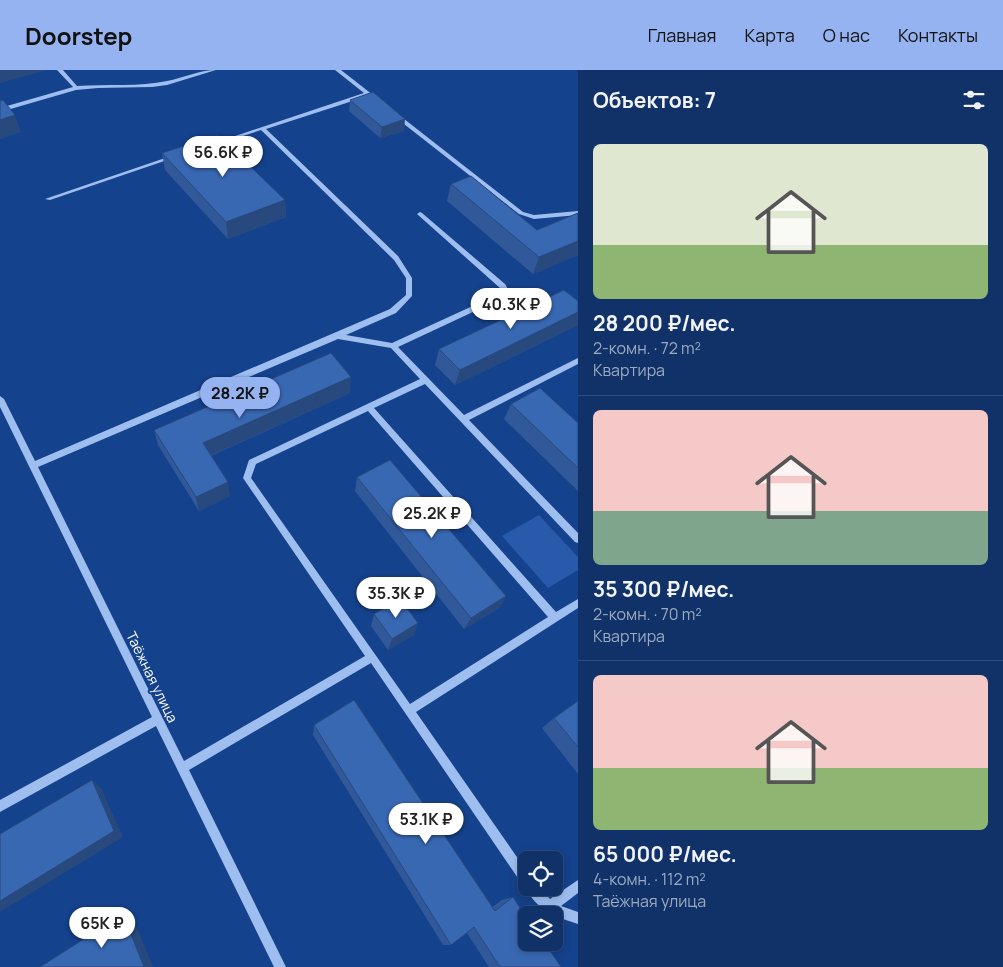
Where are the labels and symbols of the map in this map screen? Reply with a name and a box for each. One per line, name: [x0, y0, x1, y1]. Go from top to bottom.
pin: 56.6K ₽: [177, 136, 269, 178]
pin: 40.3K ₽: [465, 288, 557, 330]
pin: 28.2K ₽: [194, 376, 286, 419]
pin: 25.2K ₽: [386, 496, 478, 539]
pin: 35.3K ₽: [350, 576, 442, 619]
street label: Таёжная улица: [122, 628, 183, 725]
pin: 53.1K ₽: [380, 802, 472, 845]
pin: 65K ₽: [67, 906, 137, 949]

